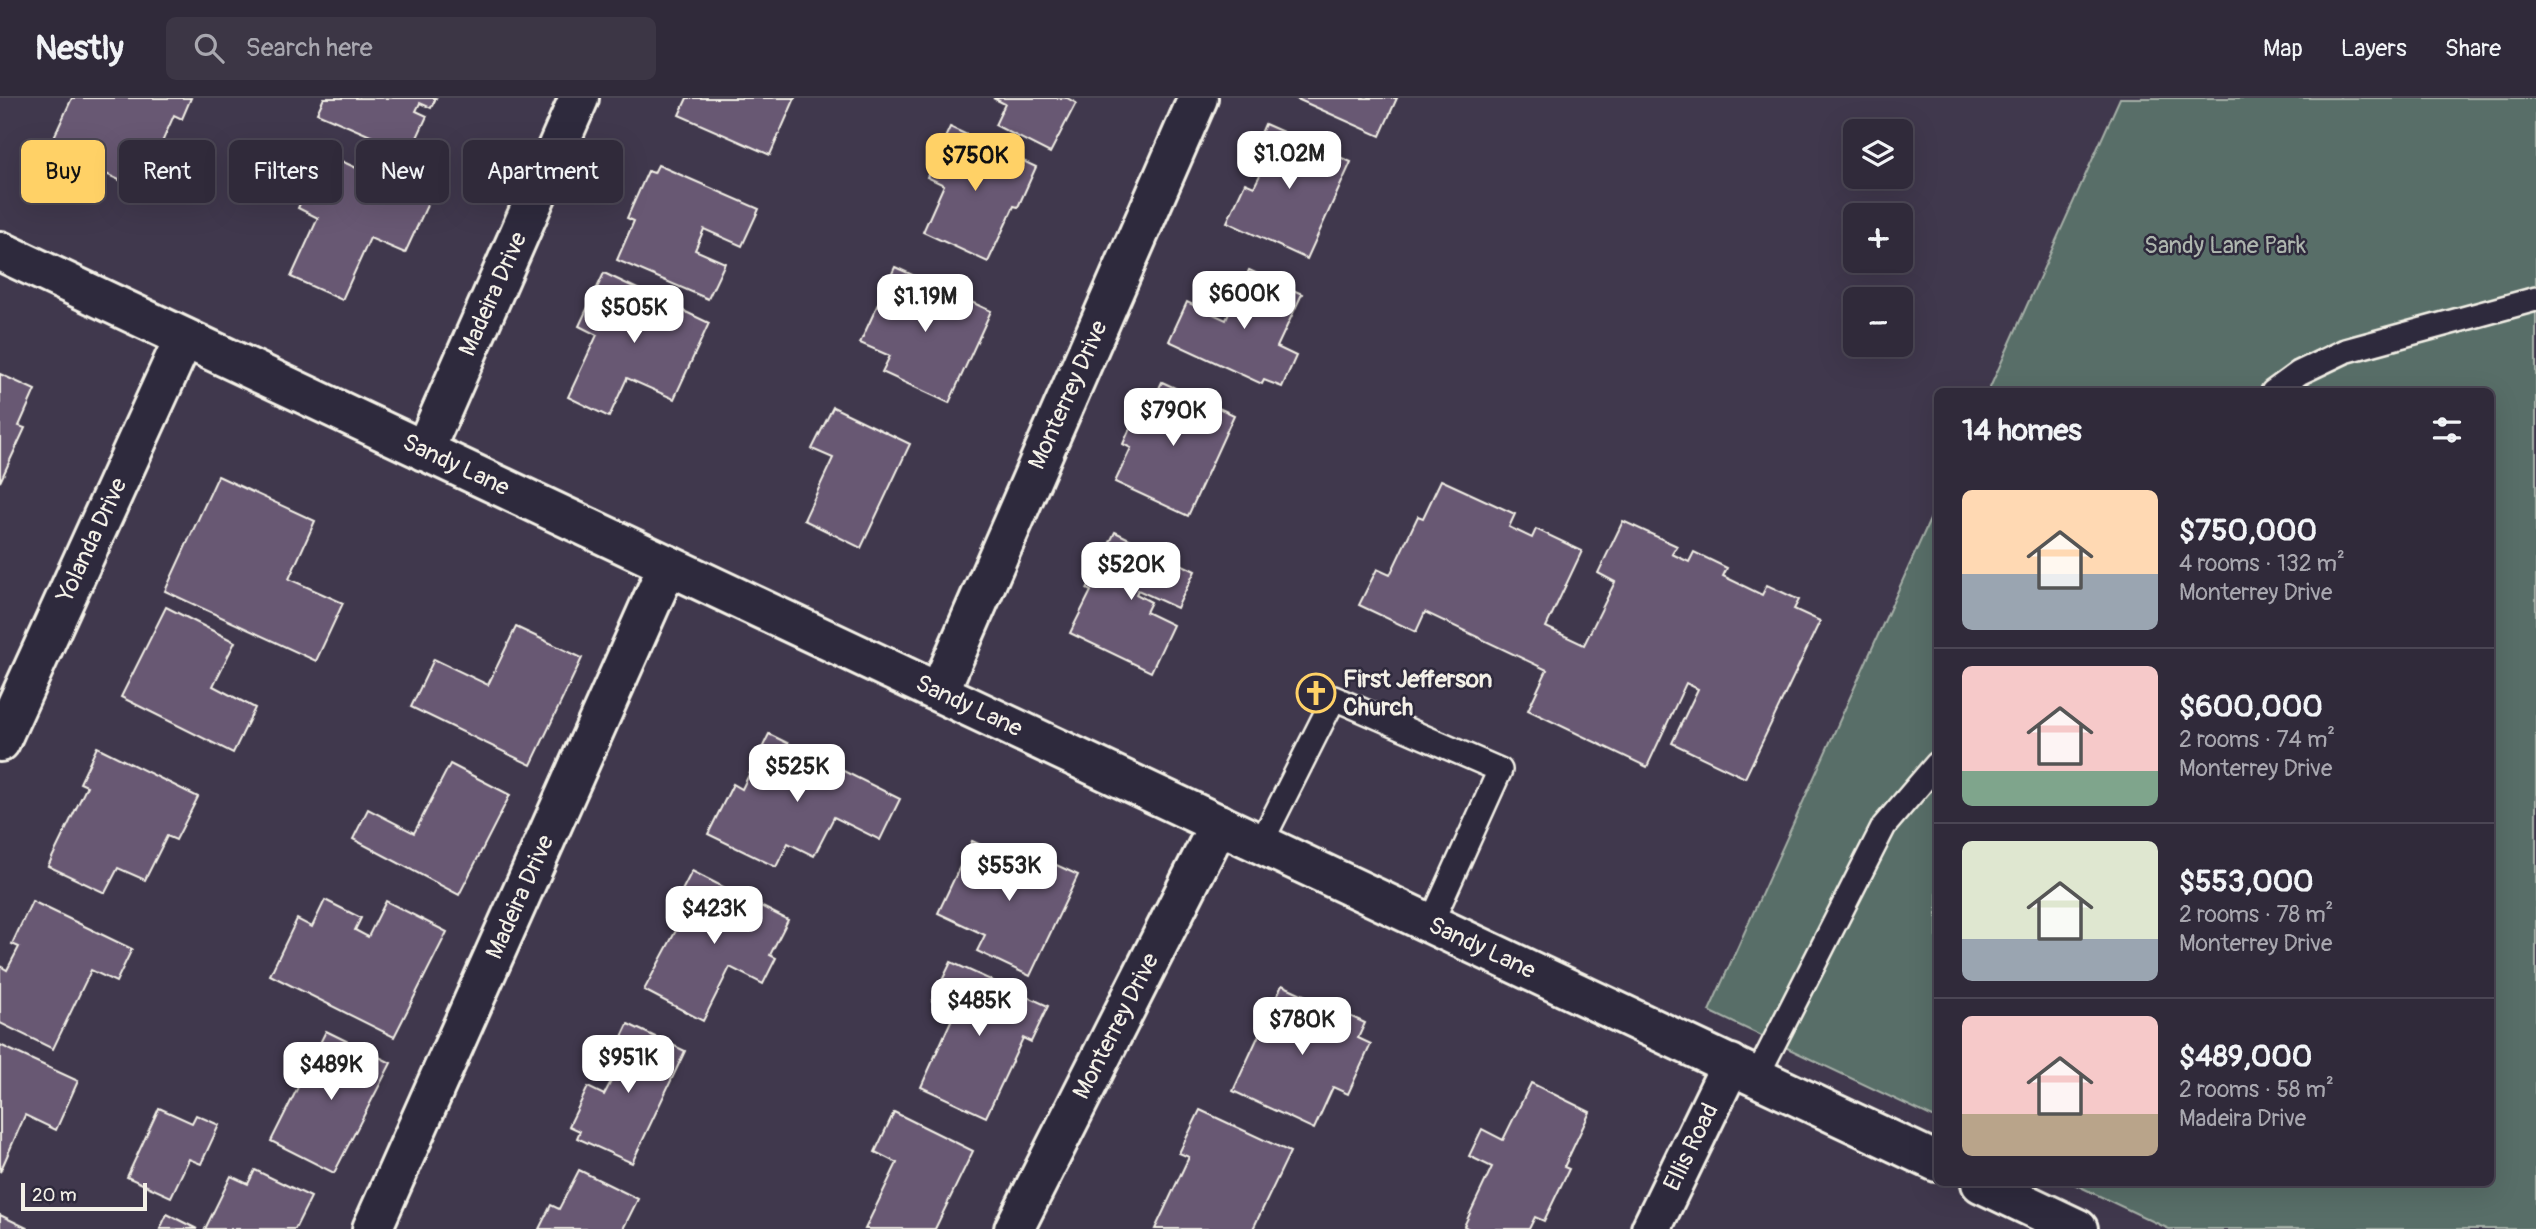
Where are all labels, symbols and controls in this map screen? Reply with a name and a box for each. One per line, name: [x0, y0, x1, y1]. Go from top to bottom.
search box: [166, 17, 656, 80]
text: Nestly: [35, 28, 124, 69]
icon: search: [190, 29, 228, 67]
text: Search here: [246, 32, 373, 64]
text: Map: [2263, 34, 2303, 63]
text: Layers: [2341, 34, 2407, 63]
text: Share: [2445, 34, 2501, 63]
map controls: [1843, 119, 1913, 357]
button: layers: [1843, 119, 1913, 189]
pin: $1.02M: [1232, 132, 1346, 191]
pin: $750K: [926, 134, 1024, 193]
text: $1.02M: [1253, 139, 1325, 168]
chip: Buy: [21, 140, 105, 203]
chip: Rent: [119, 140, 215, 203]
chip: Filters: [229, 140, 342, 203]
chip: New: [356, 140, 449, 203]
chip: Apartment: [463, 140, 623, 203]
text: $750K: [942, 141, 1008, 170]
button: +: [1843, 203, 1913, 273]
street label: Madeira Drive: [453, 227, 533, 361]
park label: Sandy Lane Park: [2144, 231, 2306, 260]
pin: $600K: [1195, 272, 1293, 331]
pin: $1.19M: [868, 274, 982, 334]
text: $600K: [1208, 279, 1280, 308]
text: $1.19M: [893, 282, 957, 311]
pin: $505K: [585, 286, 683, 345]
button: −: [1843, 287, 1913, 357]
text: $505K: [601, 293, 667, 322]
street label: Monterrey Drive: [1022, 316, 1114, 474]
pin: $790K: [1124, 388, 1222, 448]
text: $790K: [1140, 396, 1206, 425]
icon: filters: [2428, 411, 2466, 449]
text: 14 homes: [1962, 412, 2082, 449]
street label: Sandy Lane: [398, 428, 514, 502]
street label: Yolanda Drive: [50, 473, 133, 608]
text: $750,000: [2179, 512, 2317, 549]
icon: home: [2018, 518, 2102, 602]
pin: $520K: [1082, 542, 1180, 602]
text: 4 rooms · 132 m²: [2179, 549, 2345, 578]
text: $520K: [1097, 550, 1165, 579]
text: Monterrey Drive: [2179, 578, 2332, 607]
place label: First Jefferson Church: [1343, 665, 1492, 722]
street label: Sandy Lane: [911, 669, 1027, 743]
church icon: First Jefferson Church: [1295, 672, 1337, 714]
text: $600,000: [2179, 688, 2323, 725]
icon: home: [2018, 694, 2102, 778]
text: 2 rooms · 74 m²: [2179, 725, 2335, 754]
pin: $525K: [748, 744, 846, 804]
text: $525K: [765, 752, 829, 781]
text: Monterrey Drive: [2179, 754, 2332, 783]
street label: Madeira Drive: [480, 830, 560, 964]
pin: $553K: [960, 844, 1058, 903]
text: $553K: [977, 851, 1041, 880]
text: $553,000: [2179, 863, 2314, 900]
icon: home: [2018, 869, 2102, 953]
pin: $423K: [665, 886, 763, 946]
text: $423K: [682, 894, 746, 923]
text: 2 rooms · 78 m²: [2179, 900, 2333, 929]
street label: Sandy Lane: [1424, 911, 1540, 985]
text: Monterrey Drive: [2179, 929, 2332, 958]
street label: Monterrey Drive: [1067, 948, 1165, 1104]
pin: $485K: [930, 978, 1028, 1038]
text: $485K: [947, 986, 1011, 1015]
pin: $780K: [1253, 998, 1351, 1057]
text: $780K: [1269, 1005, 1335, 1034]
pin: $951K: [579, 1035, 677, 1095]
text: $489,000: [2179, 1038, 2312, 1075]
pin: $489K: [282, 1042, 380, 1102]
text: $951K: [598, 1043, 658, 1072]
icon: home: [2018, 1044, 2102, 1128]
text: $489K: [299, 1050, 363, 1079]
text: 2 rooms · 58 m²: [2179, 1075, 2334, 1104]
street label: Ellis Road: [1657, 1098, 1725, 1196]
text: Madeira Drive: [2179, 1104, 2306, 1133]
scale bar: [21, 1180, 147, 1212]
text: 20 m: [32, 1183, 77, 1207]

